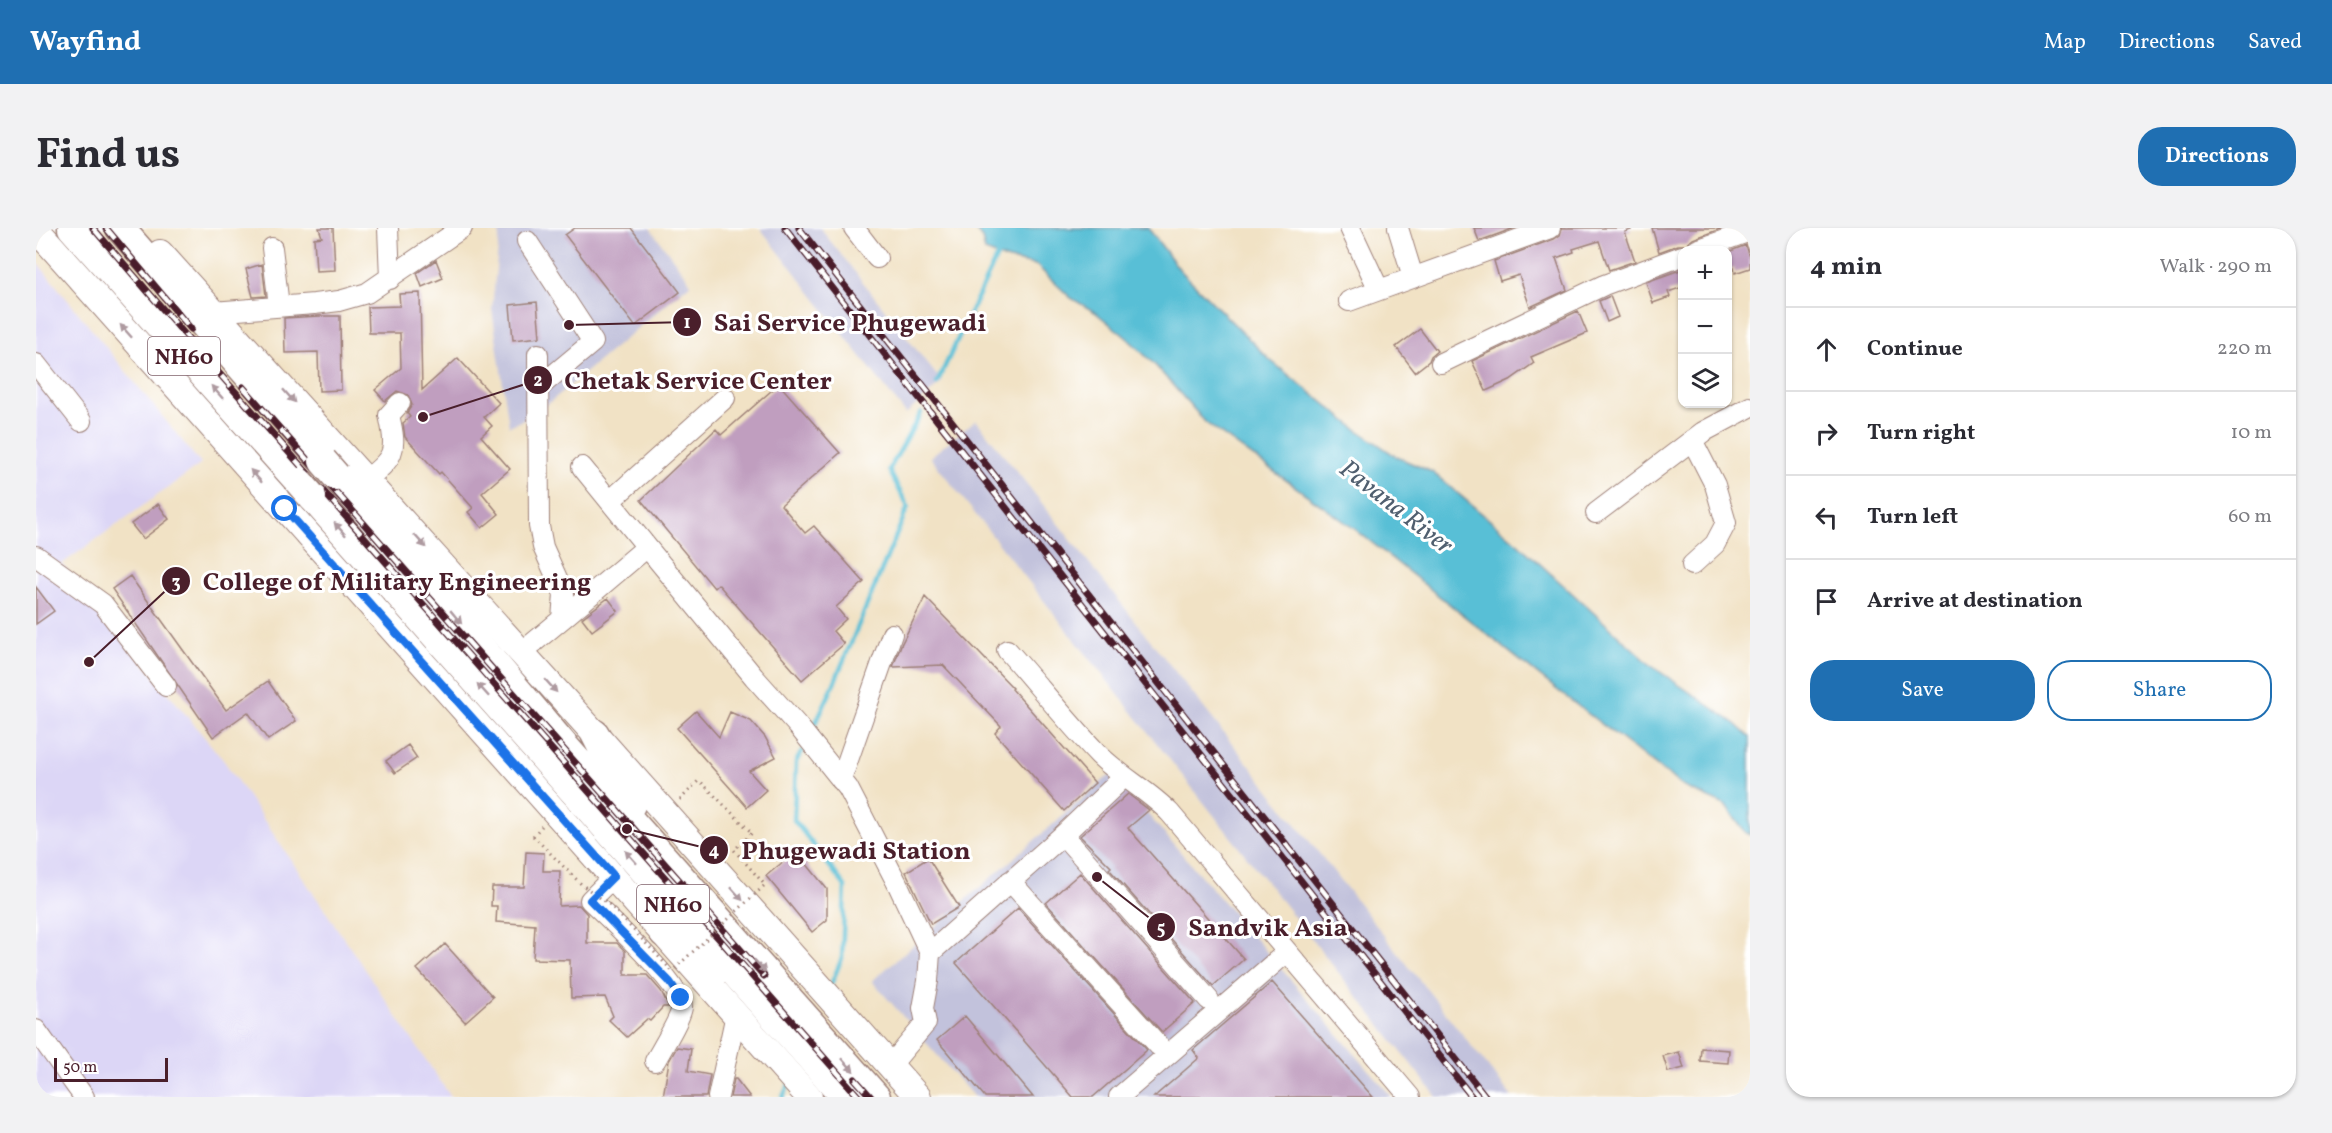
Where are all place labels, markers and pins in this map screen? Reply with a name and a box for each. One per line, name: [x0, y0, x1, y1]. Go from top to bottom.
callout: Sai Service Phugewadi: [672, 300, 999, 344]
callout: Chetak Service Center: [523, 358, 844, 402]
callout: College of Military Engineering: [161, 559, 602, 603]
callout: Phugewadi Station: [699, 828, 982, 872]
callout: Sandvik Asia: [1146, 905, 1359, 949]

